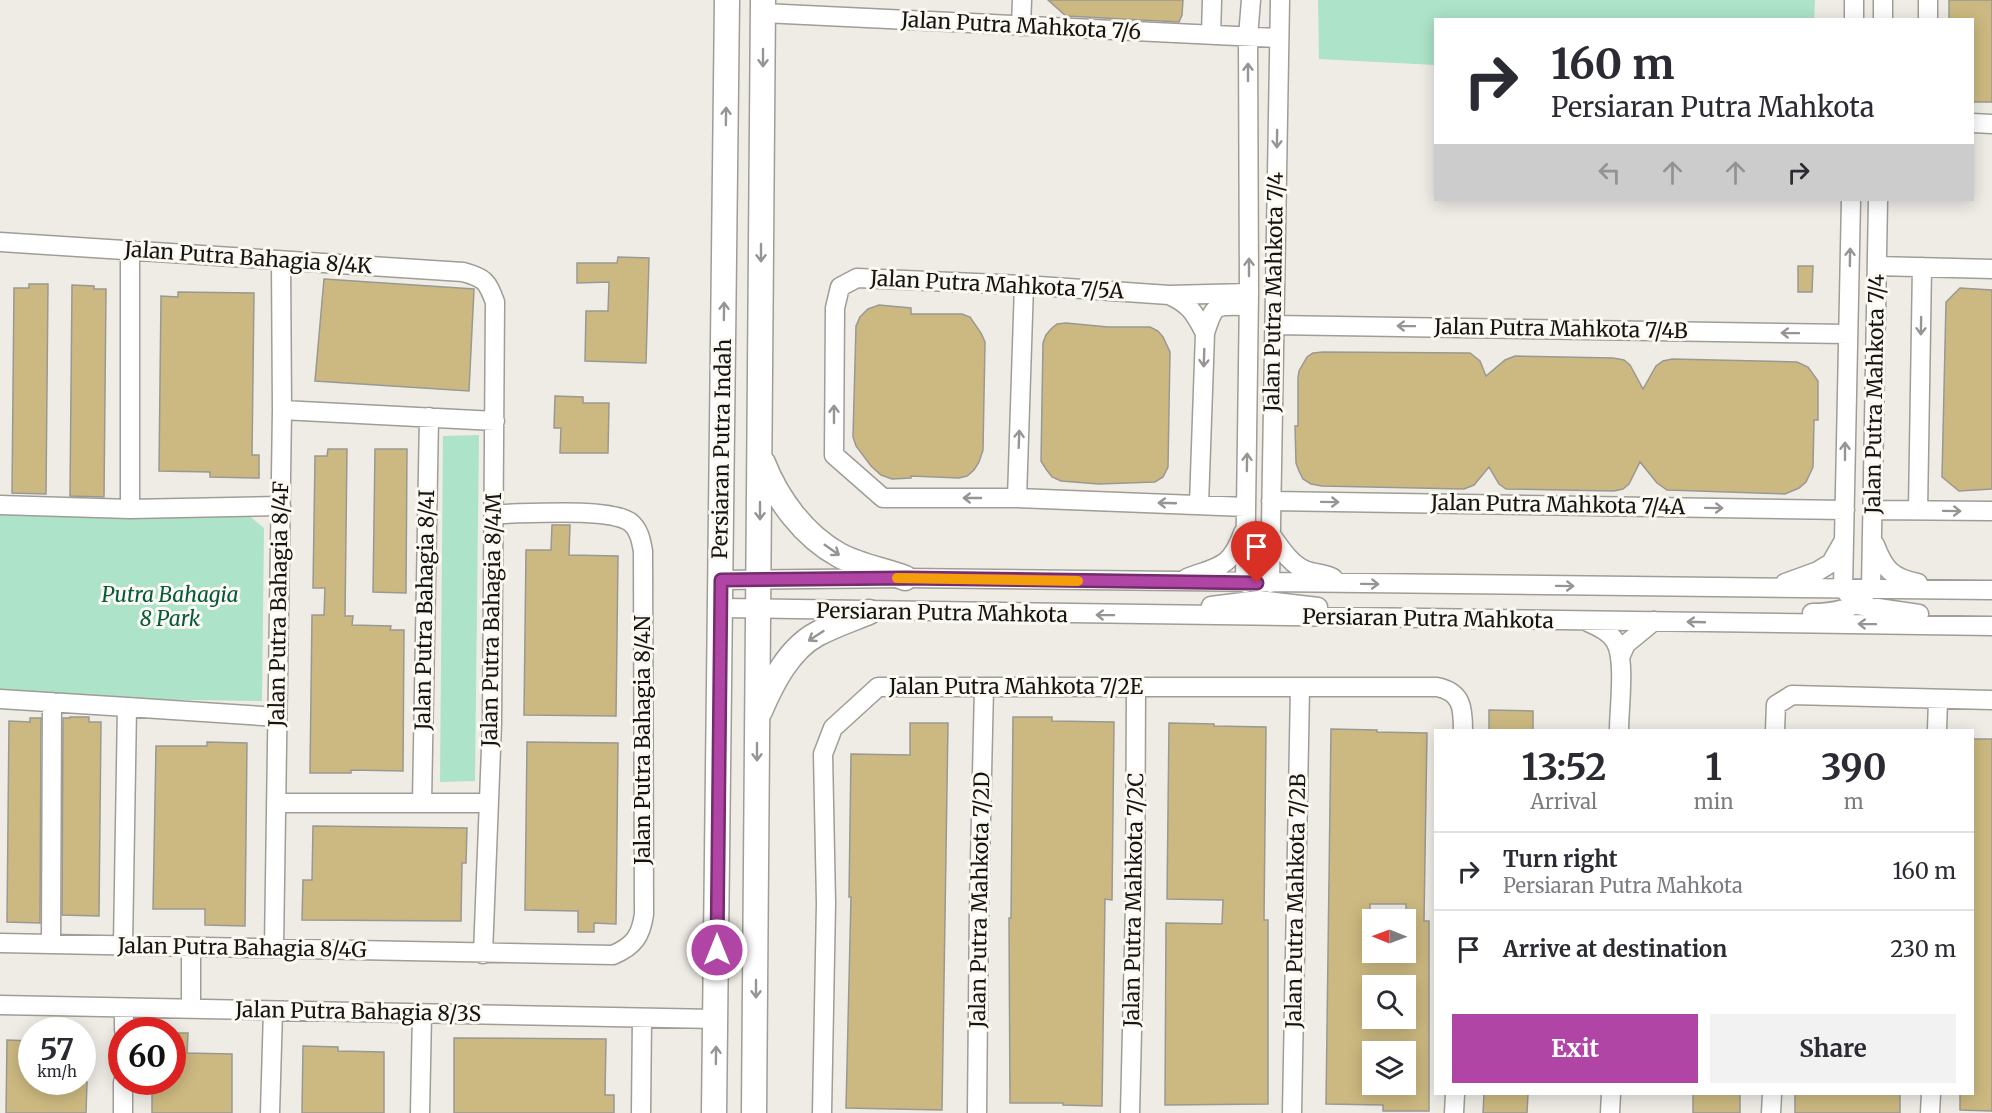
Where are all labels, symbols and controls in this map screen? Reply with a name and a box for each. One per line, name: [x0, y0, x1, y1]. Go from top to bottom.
street label: Jalan Putra Mahkota 7/6: [899, 6, 1142, 45]
text: 160 m: [1551, 38, 1675, 90]
icon: right: [1452, 42, 1530, 120]
one-way arrow: [757, 48, 769, 68]
one-way arrow: [1242, 62, 1254, 82]
text: Persiaran Putra Mahkota: [1551, 90, 1874, 124]
one-way arrow: [720, 107, 732, 127]
one-way arrow: [1271, 128, 1283, 148]
icon: left: [1593, 156, 1626, 189]
icon: ahead: [1656, 156, 1689, 189]
icon: ahead: [1719, 156, 1752, 189]
icon: right: [1782, 156, 1815, 189]
street label: Jalan Putra Mahkota 7/4: [1258, 172, 1289, 413]
street label: Jalan Putra Bahagia 8/4K: [122, 235, 374, 280]
one-way arrow: [755, 243, 767, 263]
one-way arrow: [1844, 247, 1856, 267]
one-way arrow: [1243, 257, 1255, 277]
street label: Jalan Putra Mahkota 7/5A: [868, 264, 1125, 305]
street label: Jalan Putra Mahkota 7/4: [1859, 274, 1890, 515]
one-way arrow: [718, 302, 729, 322]
street label: Jalan Putra Mahkota 7/4B: [1433, 313, 1688, 344]
one-way arrow: [1915, 315, 1927, 335]
one-way arrow: [1396, 321, 1416, 332]
one-way arrow: [1780, 327, 1800, 339]
street label: Persiaran Putra Indah: [706, 338, 737, 559]
one-way arrow: [1198, 348, 1210, 368]
one-way arrow: [828, 404, 840, 424]
one-way arrow: [1014, 430, 1025, 450]
one-way arrow: [1839, 442, 1851, 462]
one-way arrow: [1241, 452, 1253, 472]
street label: Jalan Putra Bahagia 8/4F: [263, 481, 294, 728]
street label: Jalan Putra Bahagia 8/4I: [409, 489, 440, 732]
street label: Jalan Putra Mahkota 7/4A: [1429, 489, 1686, 520]
street label: Jalan Putra Bahagia 8/4M: [476, 492, 507, 748]
one-way arrow: [962, 492, 982, 504]
one-way arrow: [1319, 496, 1339, 508]
one-way arrow: [1157, 497, 1177, 508]
one-way arrow: [754, 501, 766, 521]
one-way arrow: [1703, 502, 1723, 514]
one-way arrow: [1941, 505, 1961, 517]
pin: [1231, 521, 1282, 583]
icon: arrive: [1240, 530, 1273, 563]
one-way arrow: [823, 544, 839, 556]
one-way arrow: [1360, 578, 1380, 590]
one-way arrow: [1555, 580, 1575, 592]
park label: Putra Bahagia 8 Park: [101, 581, 239, 632]
street label: Persiaran Putra Mahkota: [816, 597, 1068, 628]
street label: Persiaran Putra Mahkota: [1302, 603, 1554, 634]
one-way arrow: [1095, 609, 1115, 621]
street label: Jalan Putra Bahagia 8/4N: [629, 615, 656, 866]
one-way arrow: [1686, 616, 1706, 628]
one-way arrow: [1858, 618, 1878, 630]
one-way arrow: [808, 631, 825, 643]
street label: Jalan Putra Mahkota 7/2E: [888, 673, 1144, 700]
one-way arrow: [751, 742, 763, 762]
text: 13:52: [1521, 745, 1606, 790]
text: 1: [1705, 745, 1722, 790]
text: 390: [1821, 745, 1887, 790]
street label: Jalan Putra Mahkota 7/2D: [964, 771, 995, 1029]
street label: Jalan Putra Mahkota 7/2C: [1118, 773, 1149, 1028]
street label: Jalan Putra Mahkota 7/2B: [1280, 773, 1311, 1030]
text: Arrival: [1531, 789, 1597, 814]
text: min: [1694, 789, 1733, 814]
text: m: [1844, 789, 1864, 814]
text: Turn right: [1503, 845, 1617, 873]
icon: right: [1452, 855, 1485, 888]
text: 160 m: [1892, 857, 1956, 885]
text: Persiaran Putra Mahkota: [1503, 873, 1743, 898]
north arrow: [1362, 909, 1416, 963]
map controls: [1362, 909, 1416, 1095]
position arrow: [685, 918, 749, 982]
street label: Jalan Putra Bahagia 8/4G: [116, 932, 367, 963]
icon: arrive: [1452, 933, 1485, 966]
text: Arrive at destination: [1503, 935, 1727, 963]
text: 230 m: [1890, 935, 1956, 963]
button: search: [1362, 975, 1416, 1029]
one-way arrow: [751, 979, 762, 999]
street label: Jalan Putra Bahagia 8/3S: [234, 996, 481, 1027]
button: Exit: [1452, 1014, 1698, 1083]
button: Share: [1710, 1014, 1956, 1083]
speed limit sign: 60: [108, 1017, 186, 1095]
text: 57: [40, 1030, 74, 1068]
button: layers: [1362, 1041, 1416, 1095]
one-way arrow: [710, 1045, 721, 1065]
text: km/h: [37, 1062, 77, 1081]

